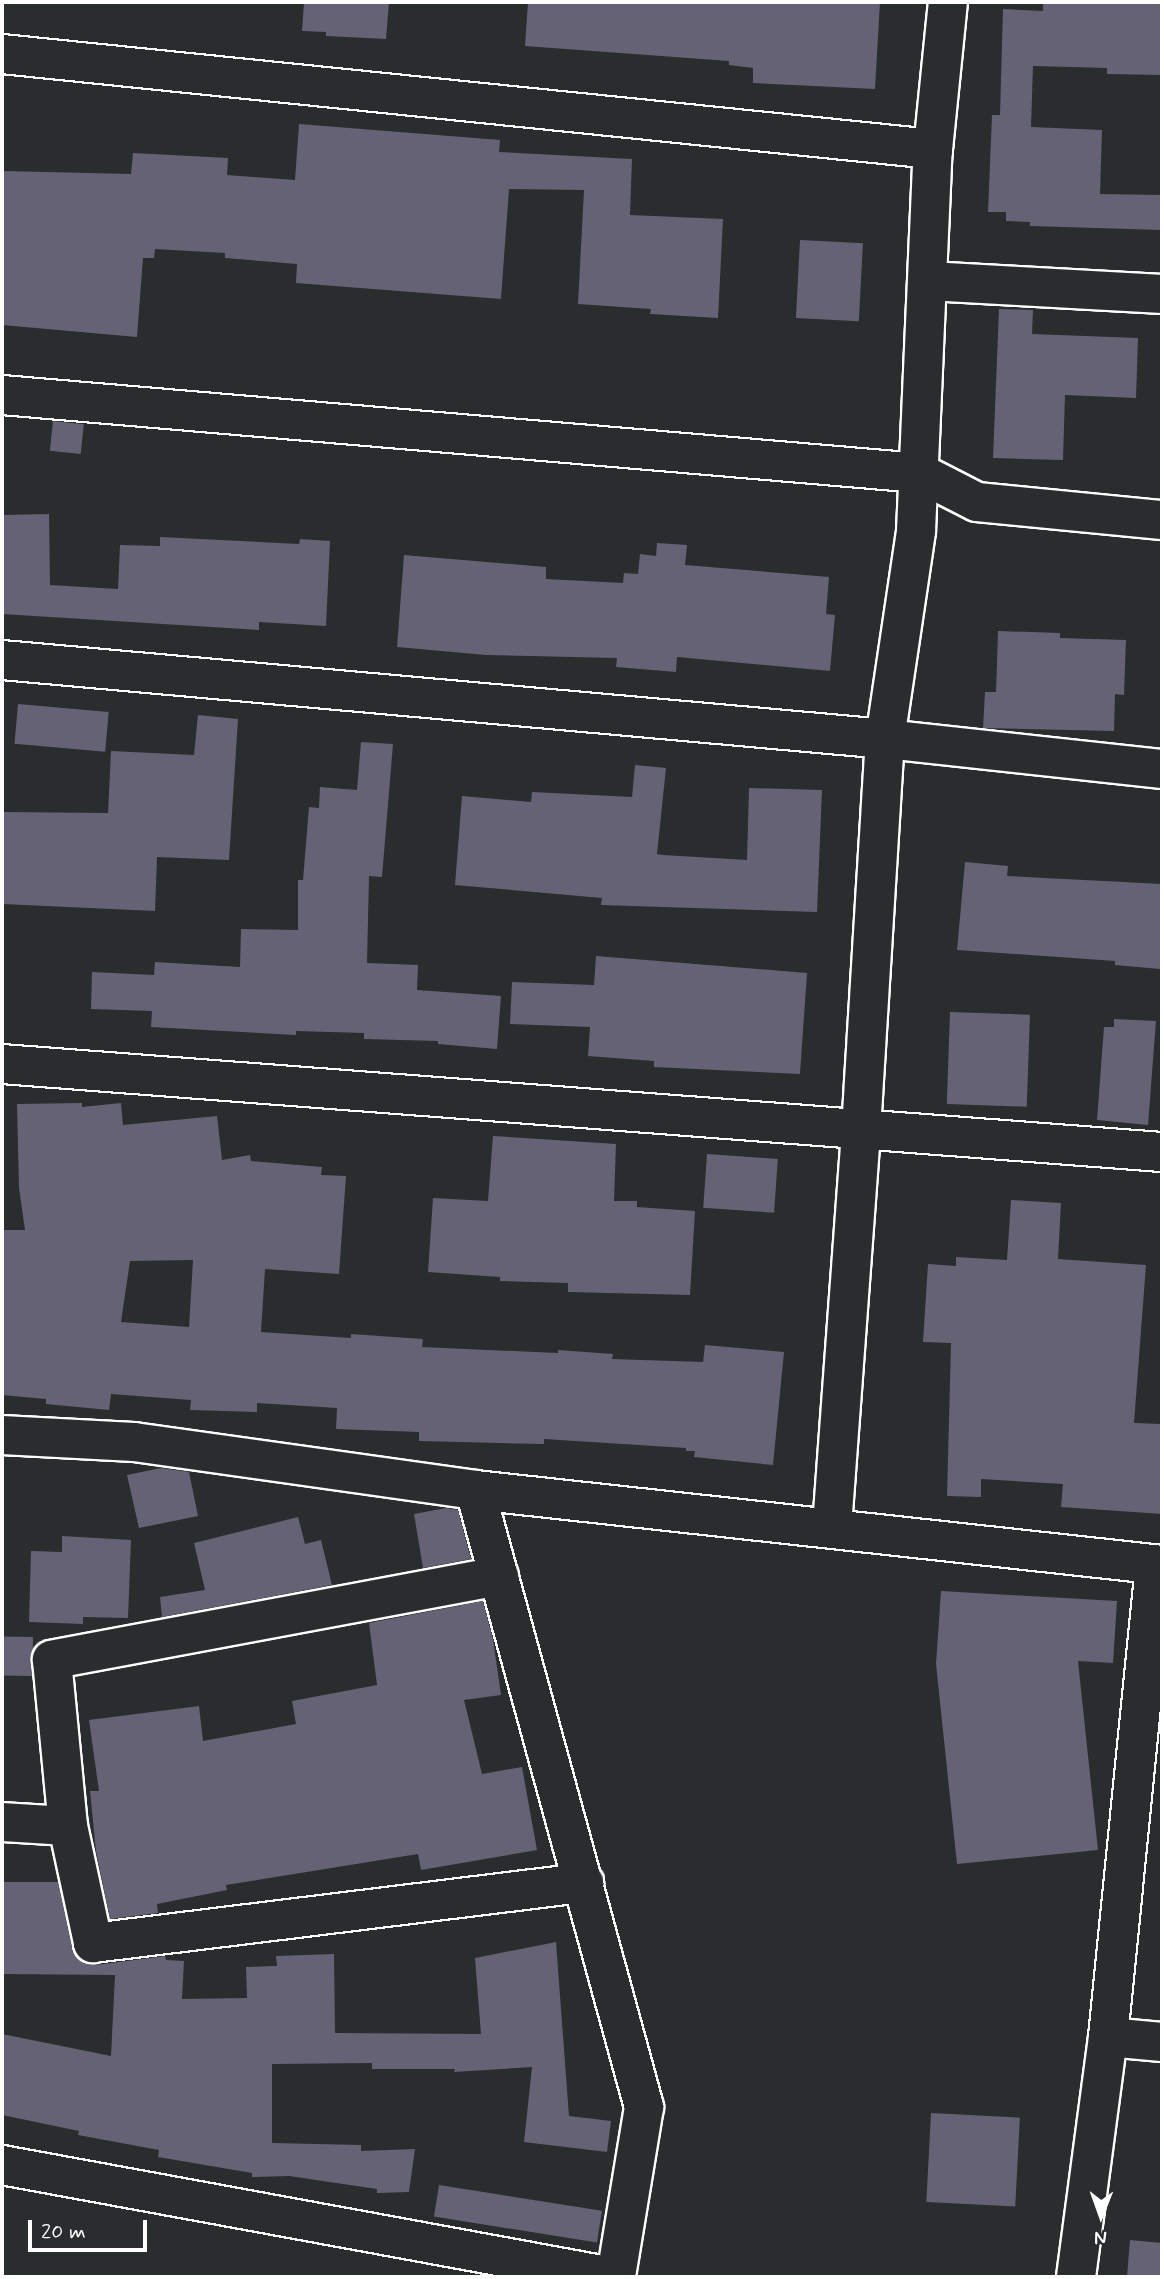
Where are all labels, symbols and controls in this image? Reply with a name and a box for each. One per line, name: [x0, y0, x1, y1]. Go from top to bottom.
north arrow: [1066, 2181, 1136, 2251]
scale bar: [32, 2206, 150, 2250]
text: 20 m: [41, 2218, 86, 2246]
text: N: [1094, 2225, 1107, 2250]

